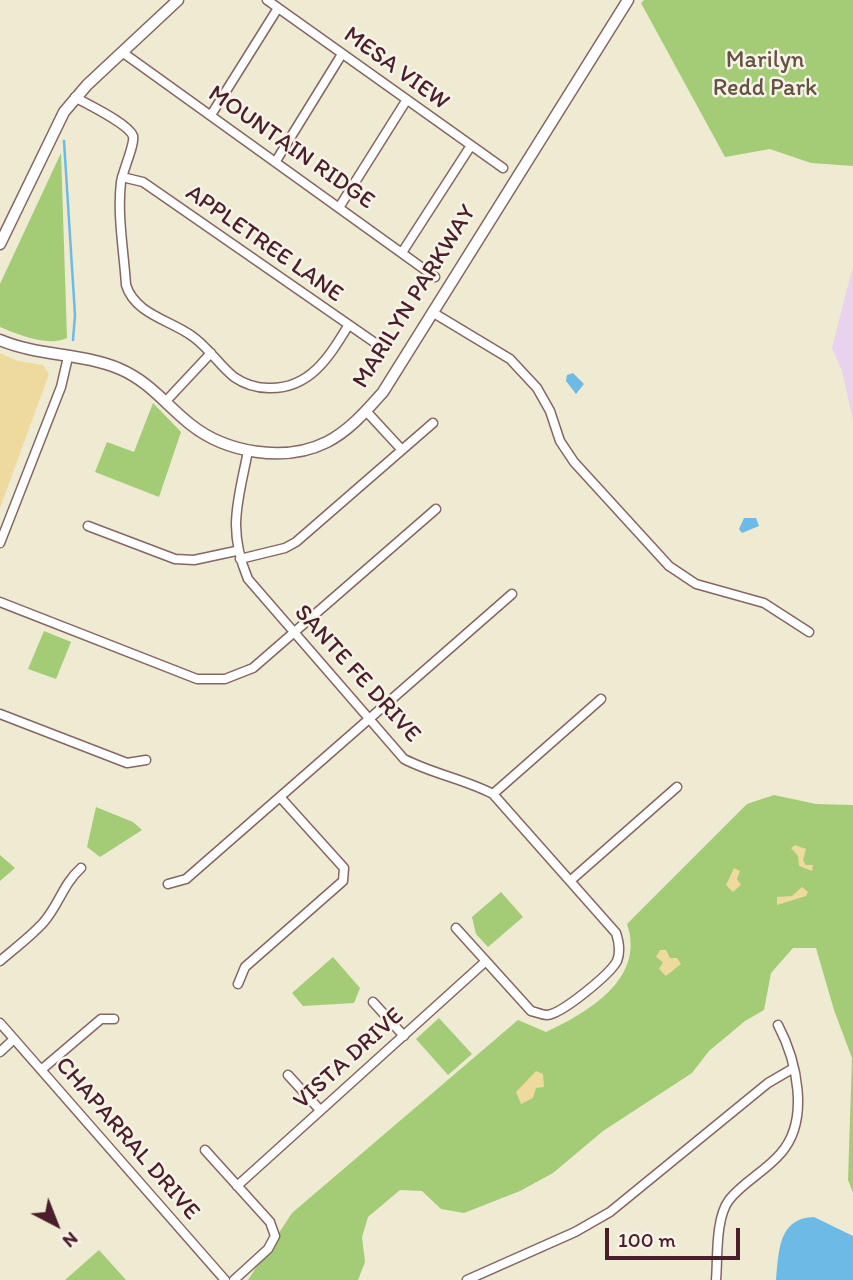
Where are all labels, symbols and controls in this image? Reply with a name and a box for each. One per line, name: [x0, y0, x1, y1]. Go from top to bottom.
street label: MESA VIEW: [338, 21, 454, 117]
park label: Marilyn Redd Park: [713, 47, 817, 103]
street label: MOUNTAIN RIDGE: [202, 80, 380, 216]
street label: APPLETREE LANE: [180, 179, 348, 309]
street label: MARILYN PARKWAY: [347, 200, 483, 394]
street label: SANTE FE DRIVE: [288, 599, 426, 749]
street label: VISTA DRIVE: [288, 1002, 410, 1116]
street label: CHAPARRAL DRIVE: [48, 1052, 206, 1226]
north arrow: [21, 1189, 91, 1259]
scale bar: [608, 1214, 743, 1258]
text: N: [58, 1227, 83, 1253]
text: 100 m: [618, 1227, 676, 1252]

